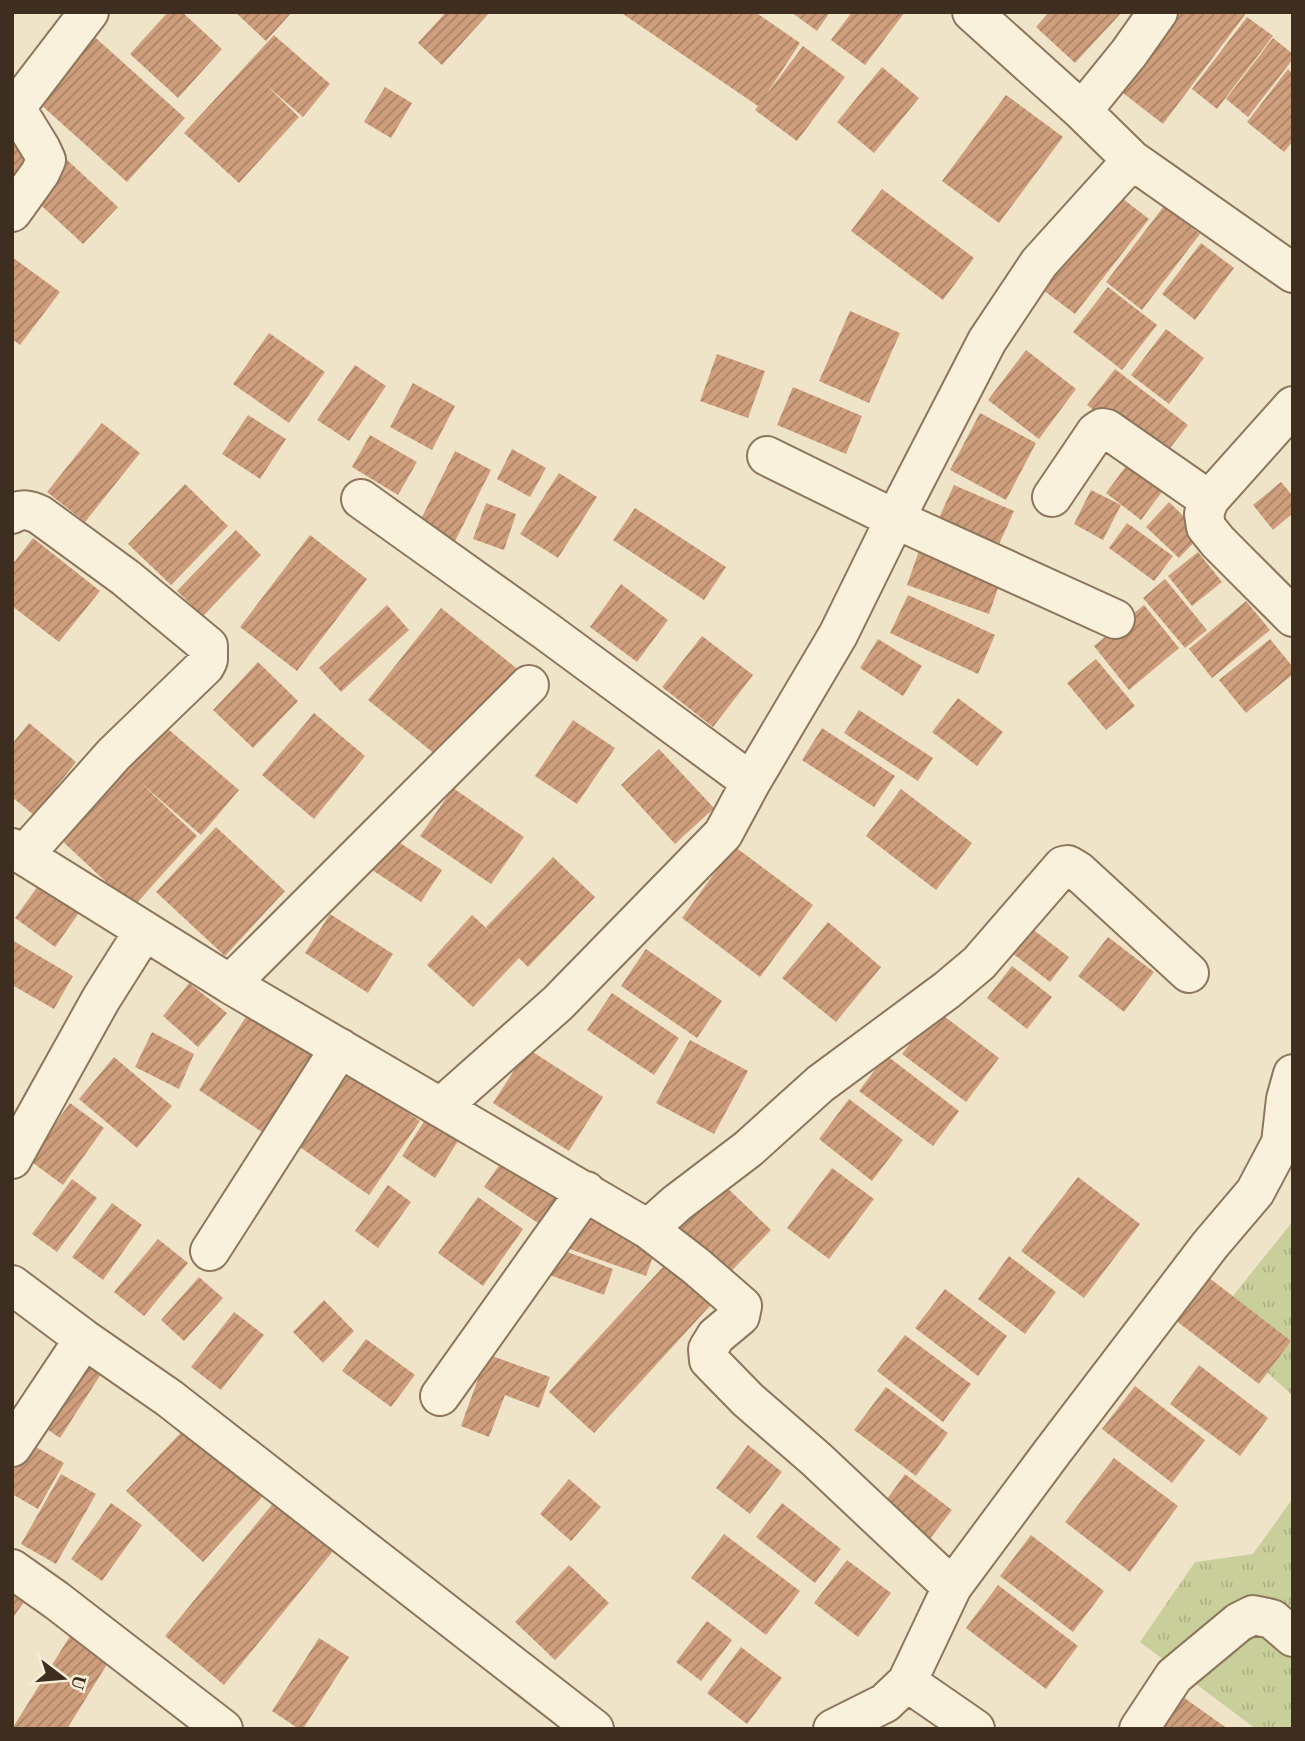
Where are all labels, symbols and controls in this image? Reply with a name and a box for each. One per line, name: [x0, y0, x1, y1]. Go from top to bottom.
north arrow: [28, 1643, 98, 1713]
text: U: [67, 1673, 91, 1692]

